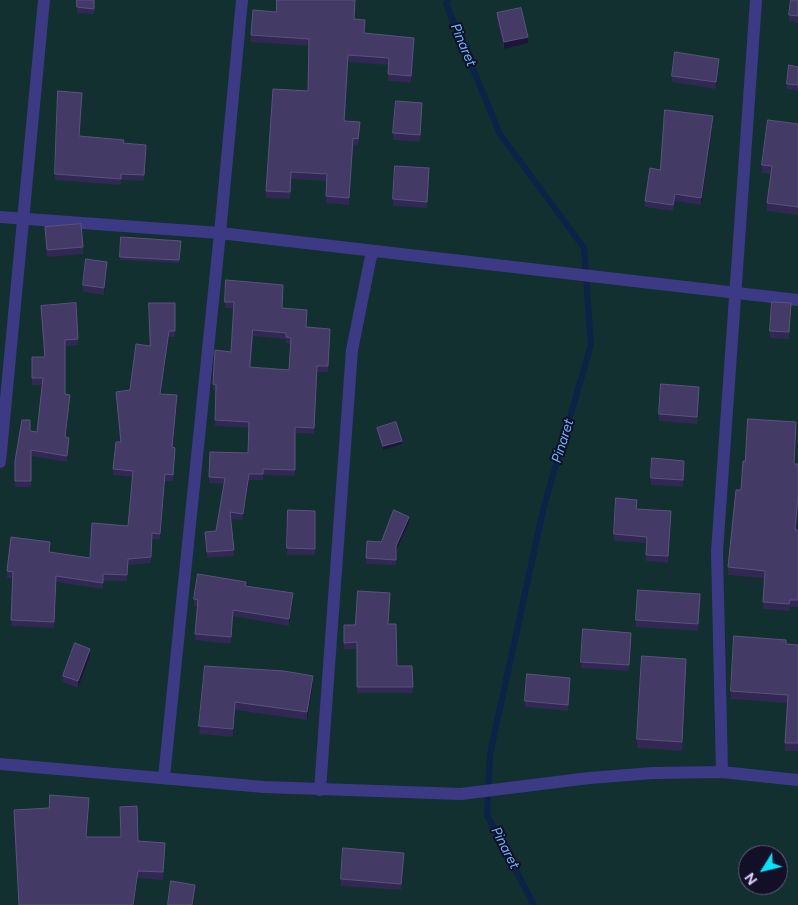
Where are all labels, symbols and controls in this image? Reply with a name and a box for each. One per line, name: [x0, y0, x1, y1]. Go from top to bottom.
water label: Pinaret: [446, 21, 480, 69]
water label: Pinaret: [548, 417, 578, 465]
water label: Pinaret: [487, 824, 523, 872]
north arrow: [738, 845, 788, 895]
text: N: [741, 869, 761, 888]

